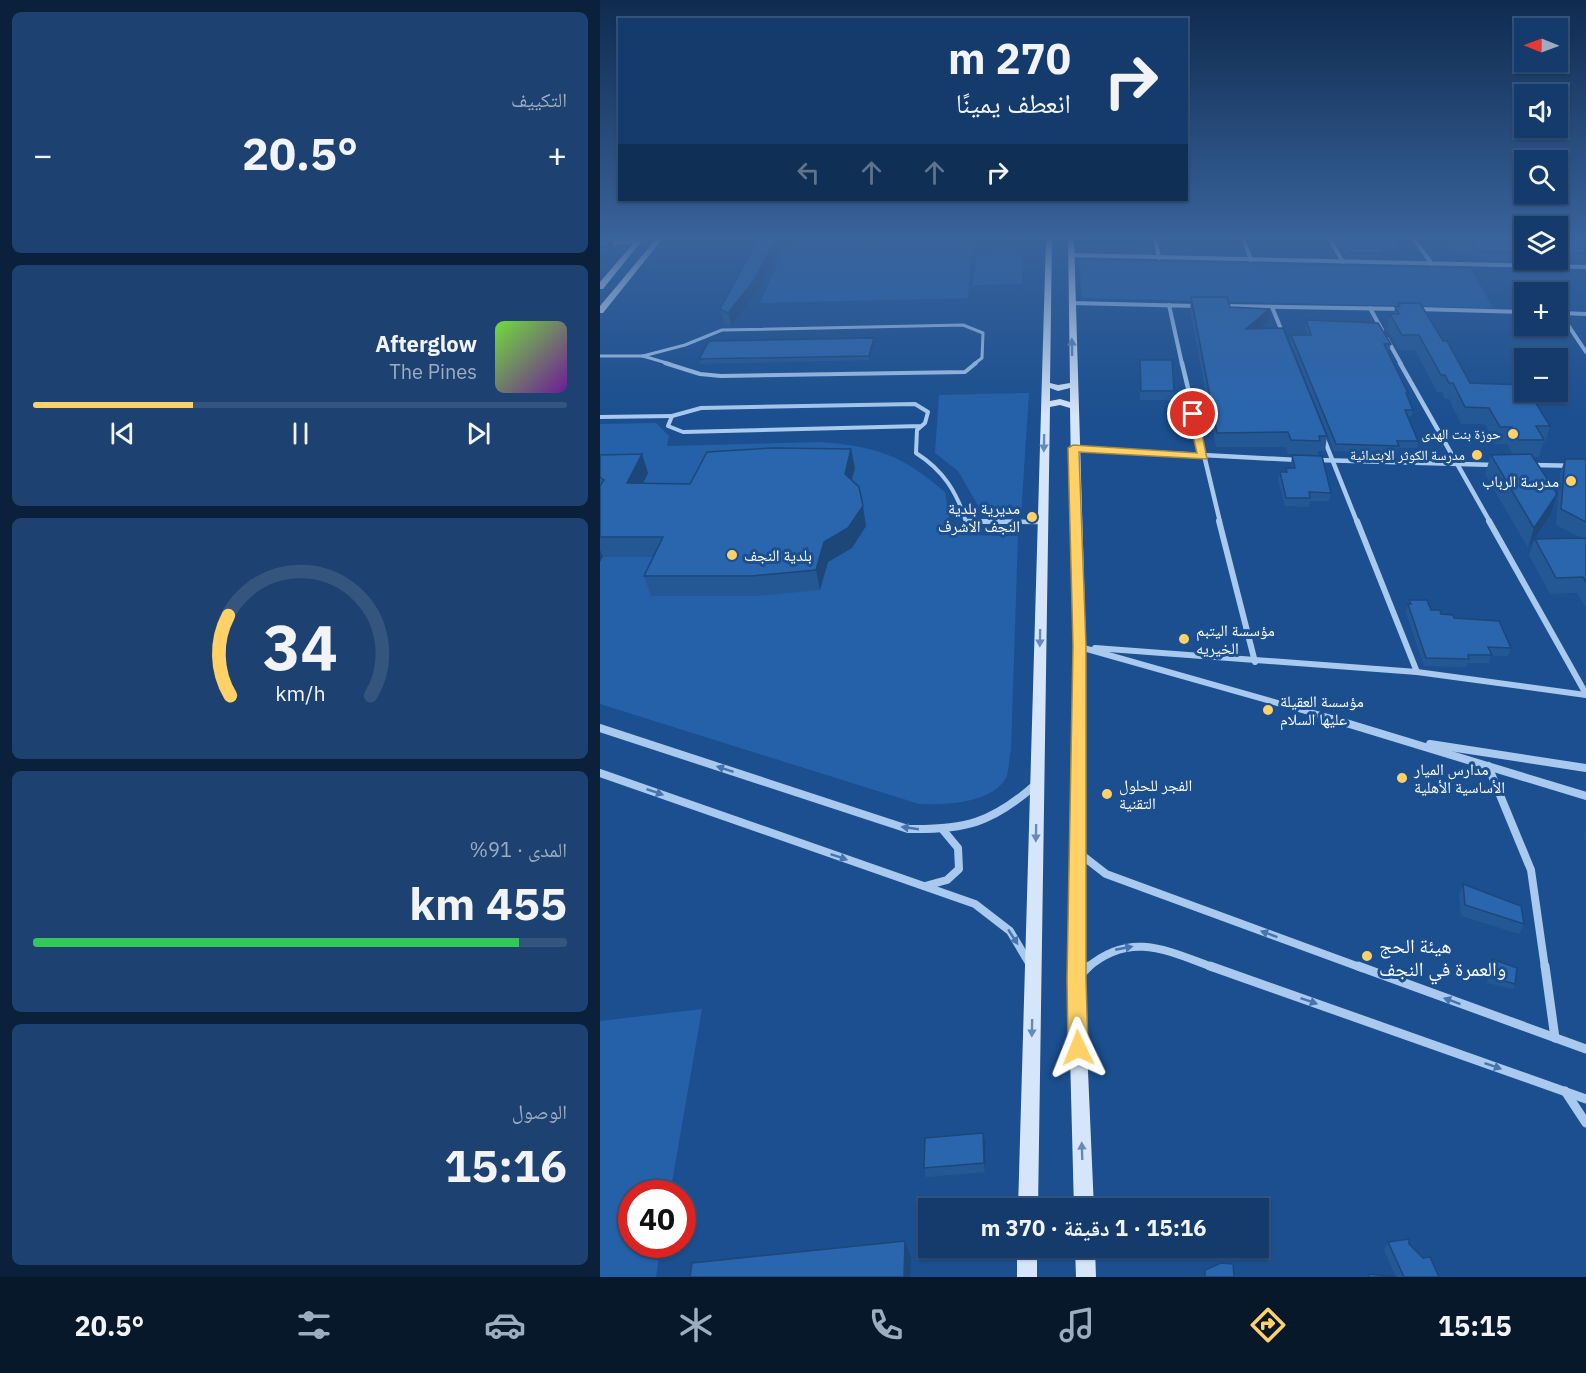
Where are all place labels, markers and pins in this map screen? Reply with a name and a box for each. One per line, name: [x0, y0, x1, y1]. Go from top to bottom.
pin: [1167, 388, 1218, 439]
place label: حوزة بنت الهدى: [1422, 425, 1501, 443]
marker: حوزة بنت الهدى: [1506, 427, 1520, 441]
place label: مدرسة الكوثر الابتدائية: [1350, 446, 1465, 464]
marker: مدرسة الكوثر الابتدائية: [1470, 448, 1484, 462]
place label: مدرسة الرباب: [1482, 471, 1559, 491]
marker: مدرسة الرباب: [1564, 474, 1578, 488]
place label: مديرية بلدية النجف الاشرف: [938, 498, 1020, 536]
marker: مديرية بلدية النجف الاشرف: [1025, 510, 1039, 524]
place label: بلدية النجف: [744, 545, 812, 565]
marker: بلدية النجف: [725, 548, 739, 562]
place label: مؤسسة اليتبم الخيريه: [1196, 620, 1275, 658]
marker: مؤسسة اليتبم الخيريه: [1177, 632, 1191, 646]
place label: مؤسسة العقيلة عليها السلام: [1280, 691, 1364, 730]
marker: مؤسسة العقيلة عليها السلام: [1261, 703, 1275, 717]
place label: مدارس الميار الأساسية الأهلية: [1413, 759, 1505, 797]
marker: مدارس الميار الأساسية الأهلية: [1395, 771, 1409, 785]
place label: الفجر للحلول التقنية: [1119, 775, 1192, 813]
marker: الفجر للحلول التقنية: [1100, 787, 1114, 801]
place label: هيئة الحج والعمرة في النجف: [1379, 932, 1506, 985]
marker: هيئة الحج والعمرة في النجف: [1360, 949, 1374, 963]

